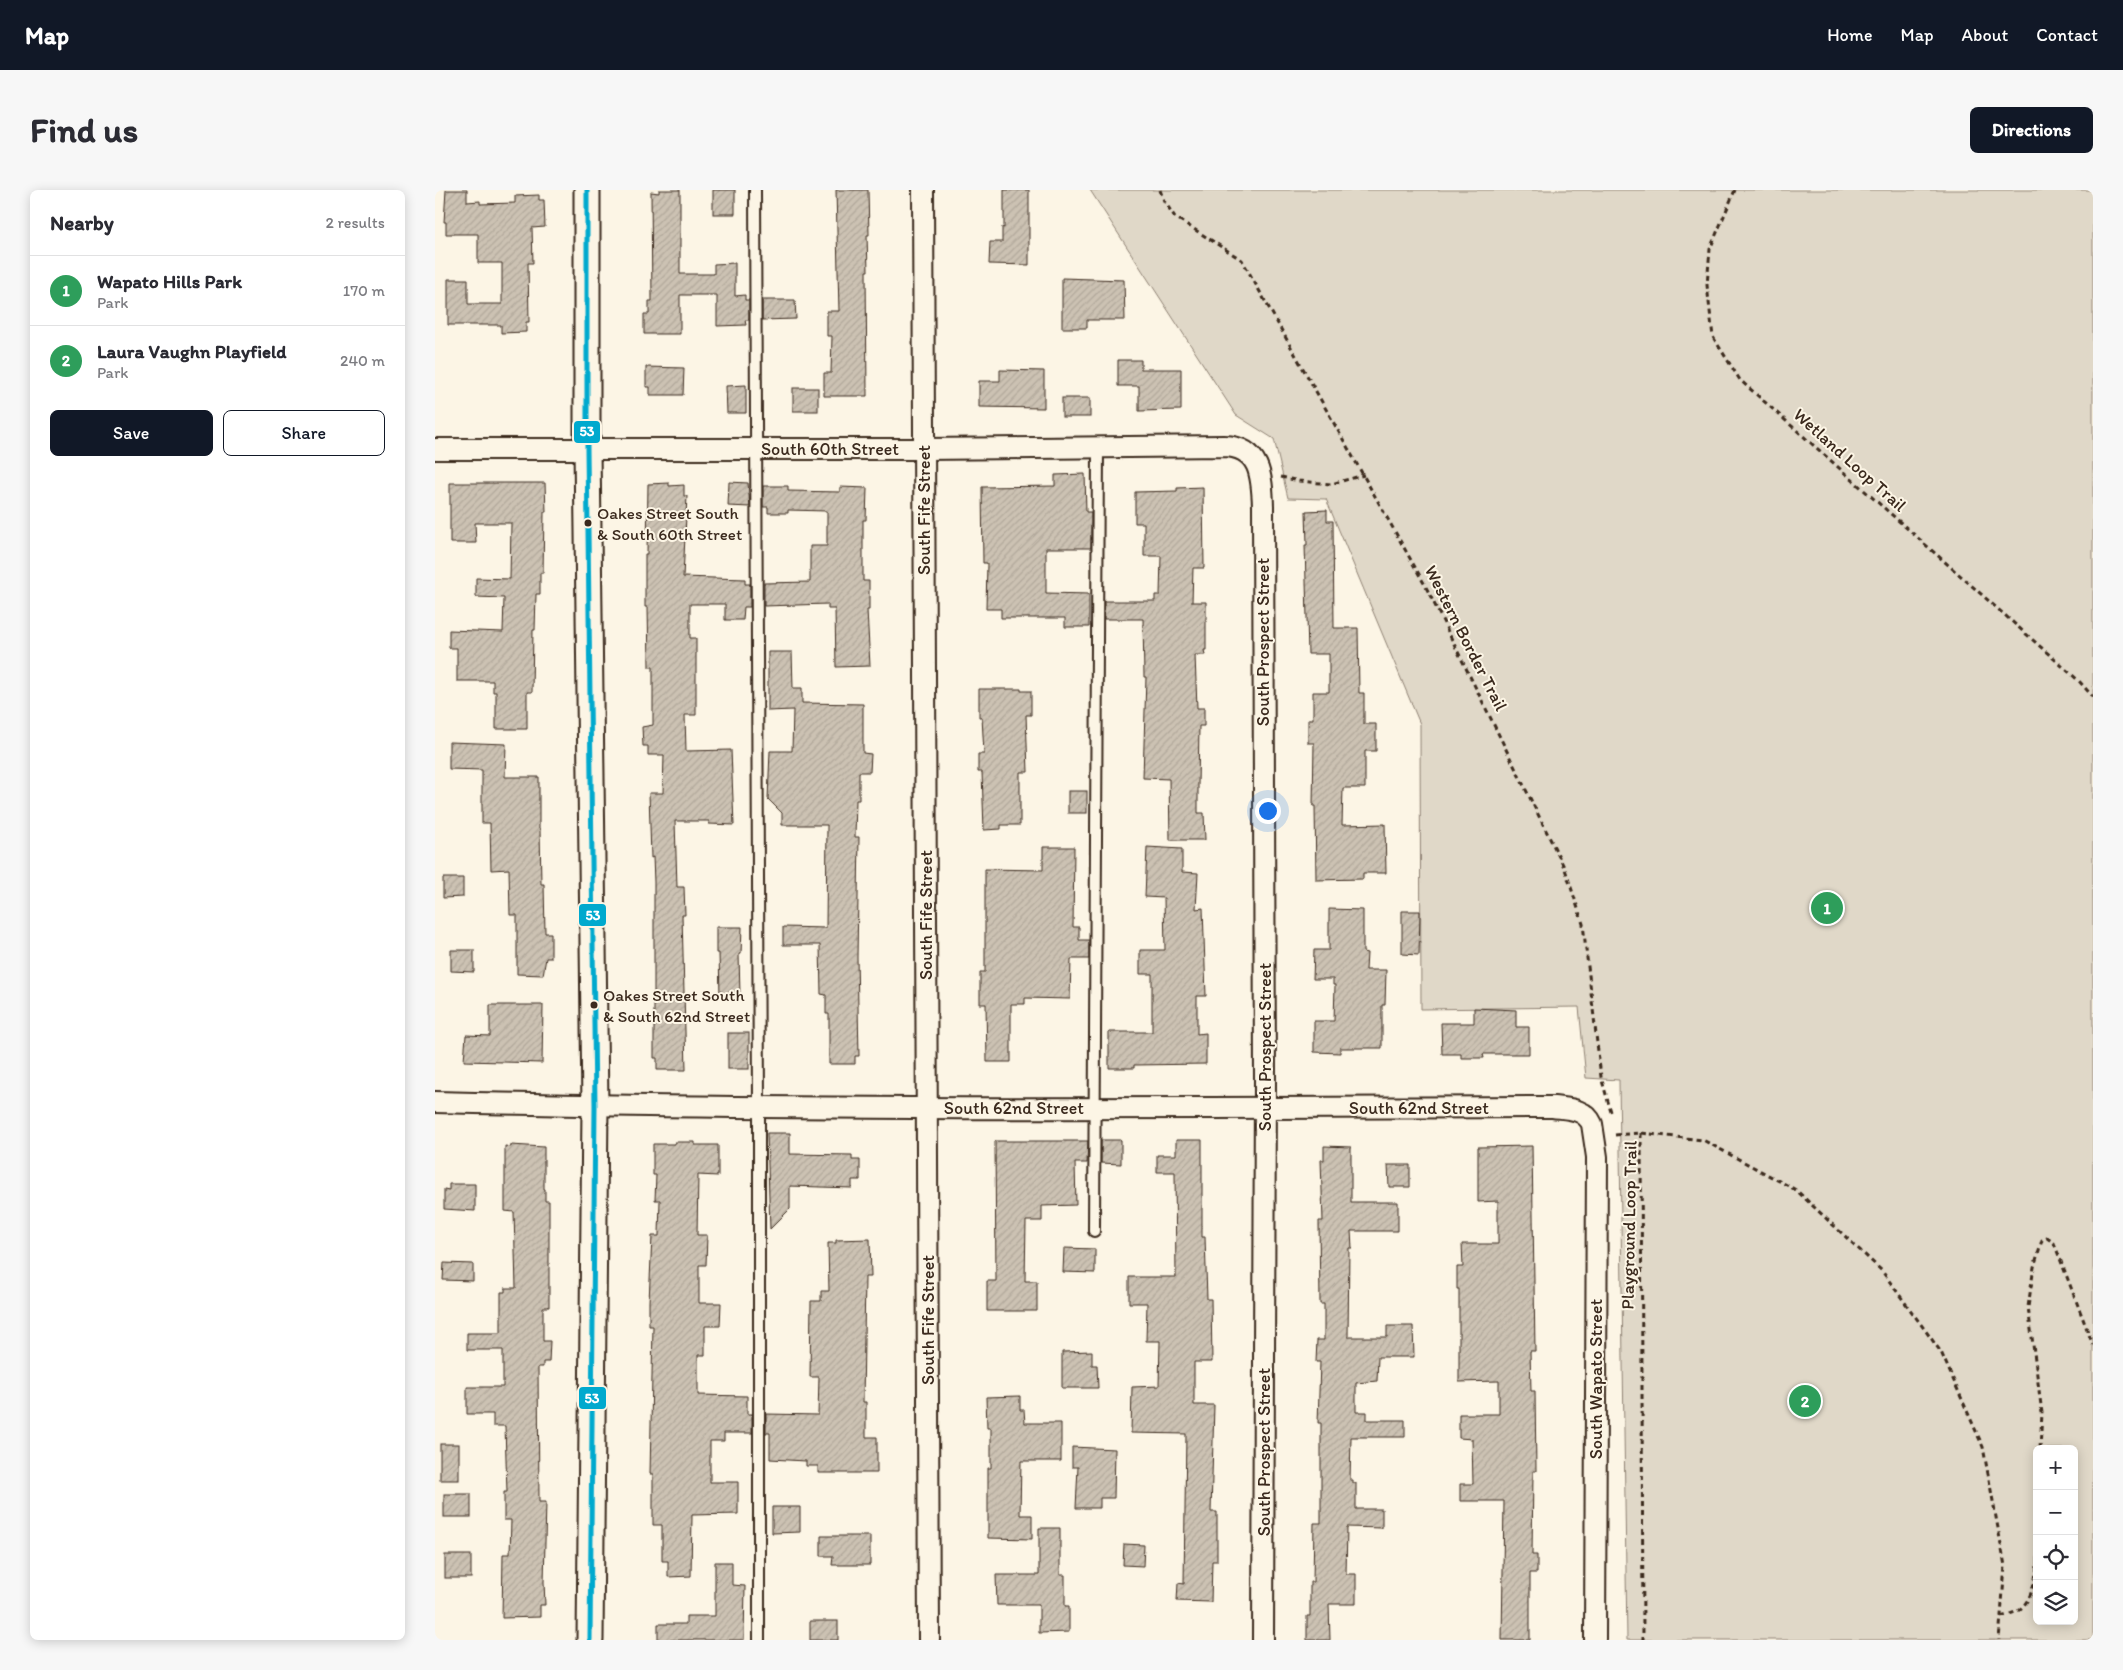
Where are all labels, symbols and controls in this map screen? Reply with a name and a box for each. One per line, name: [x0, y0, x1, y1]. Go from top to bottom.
text: Map: [25, 21, 69, 50]
text: Home: [1827, 24, 1873, 46]
text: Map: [1901, 24, 1934, 46]
text: About: [1962, 24, 2008, 46]
text: Contact: [2036, 24, 2098, 46]
button: Directions: [1970, 107, 2093, 153]
text: Find us: [30, 109, 138, 151]
text: Nearby: [50, 210, 114, 235]
text: 2 results: [325, 213, 385, 232]
text: Wapato Hills Park: [97, 270, 242, 293]
text: 1: [62, 281, 70, 300]
text: 170 m: [343, 281, 385, 300]
text: Park: [97, 293, 128, 312]
text: Laura Vaughn Playfield: [97, 340, 287, 363]
text: 2: [62, 351, 70, 370]
text: 240 m: [340, 351, 385, 370]
text: Park: [97, 363, 128, 382]
street label: Wetland Loop Trail: [1789, 404, 1911, 516]
button: Save: [50, 410, 213, 456]
button: Share: [223, 410, 385, 456]
line badge: 53: [573, 420, 601, 444]
text: 53: [580, 423, 595, 440]
street label: South 60th Street: [761, 438, 899, 460]
street label: South Fife Street: [913, 445, 935, 575]
place label: Oakes Street South & South 60th Street: [597, 503, 742, 544]
marker: Oakes Street South & South 60th Street: [583, 518, 593, 528]
street label: South Prospect Street: [1252, 558, 1274, 726]
street label: Western Border Trail: [1420, 561, 1512, 715]
your location: [1255, 798, 1281, 824]
street label: South Fife Street: [915, 850, 937, 980]
pin: 1: [1811, 889, 1843, 927]
line badge: 53: [578, 903, 607, 927]
text: 53: [586, 907, 601, 924]
street label: South Prospect Street: [1254, 963, 1276, 1131]
place label: Oakes Street South & South 62nd Street: [603, 985, 750, 1026]
marker: Oakes Street South & South 62nd Street: [589, 1000, 599, 1010]
street label: South 62nd Street: [944, 1097, 1084, 1119]
street label: South 62nd Street: [1349, 1097, 1489, 1119]
street label: Playground Loop Trail: [1617, 1140, 1641, 1310]
street label: South Fife Street: [917, 1255, 939, 1385]
street label: South Wapato Street: [1585, 1298, 1607, 1459]
street label: South Prospect Street: [1253, 1368, 1275, 1536]
pin: 2: [1789, 1382, 1821, 1420]
line badge: 53: [578, 1386, 607, 1410]
text: 53: [585, 1390, 600, 1407]
map controls: [2033, 1445, 2078, 1625]
button: +: [2033, 1445, 2078, 1490]
button: −: [2033, 1490, 2078, 1535]
button: locate: [2033, 1535, 2078, 1580]
button: layers: [2033, 1580, 2078, 1625]

